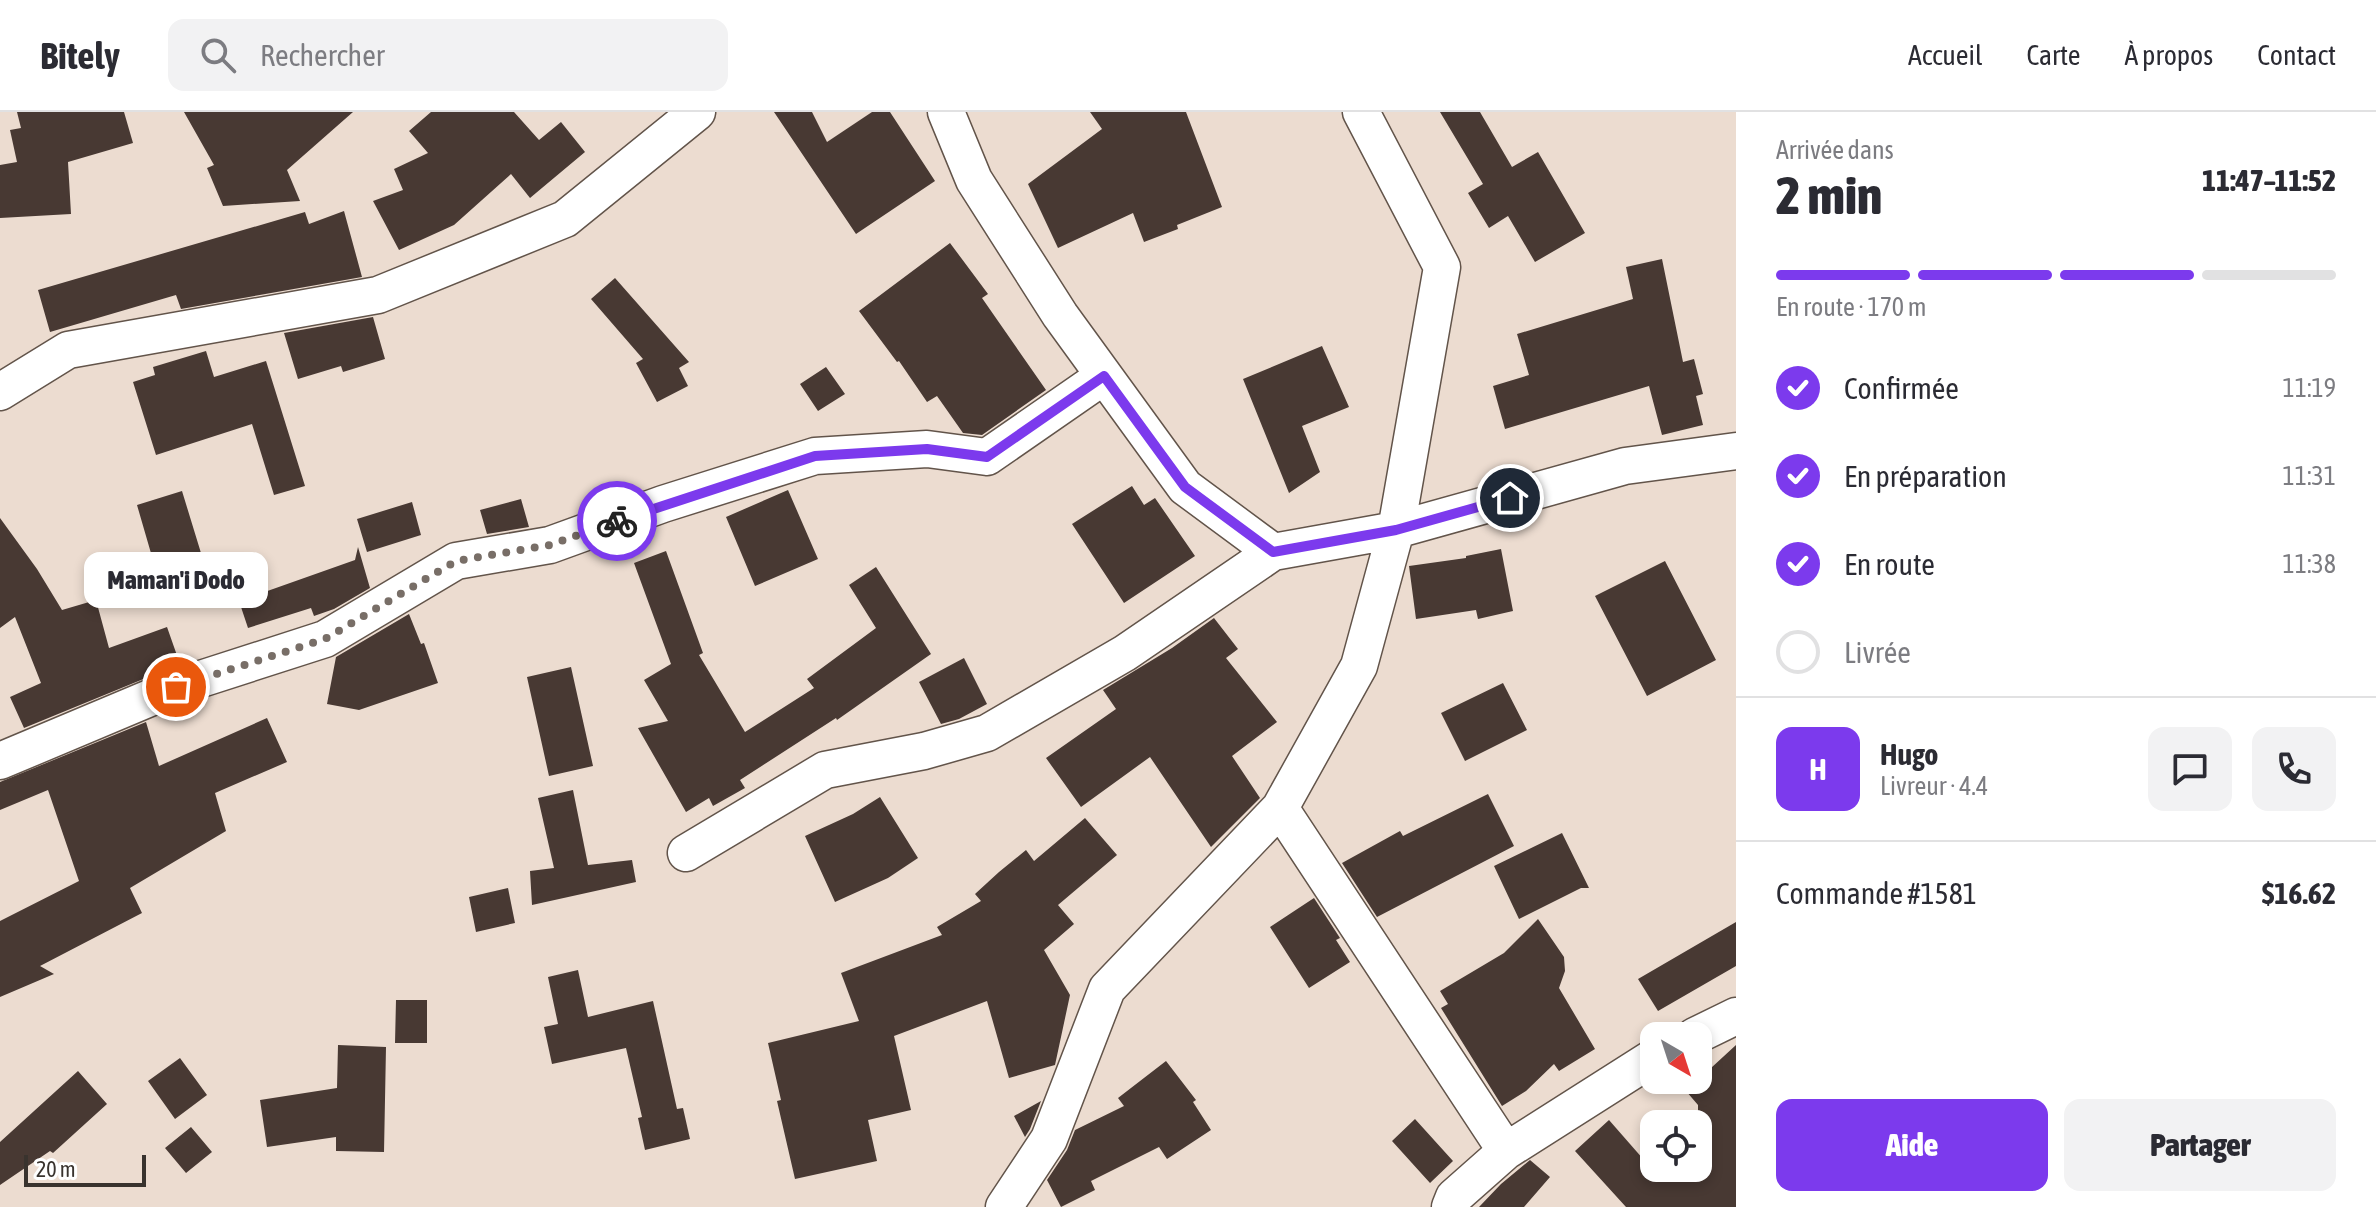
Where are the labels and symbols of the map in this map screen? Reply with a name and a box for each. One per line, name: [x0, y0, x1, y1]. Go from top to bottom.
pin: [1476, 464, 1544, 532]
courier: [577, 481, 657, 561]
callout: Maman'i Dodo: [84, 551, 268, 607]
pin: [142, 653, 210, 721]
north arrow: [1640, 1022, 1712, 1094]
scale bar: [24, 1151, 146, 1187]

